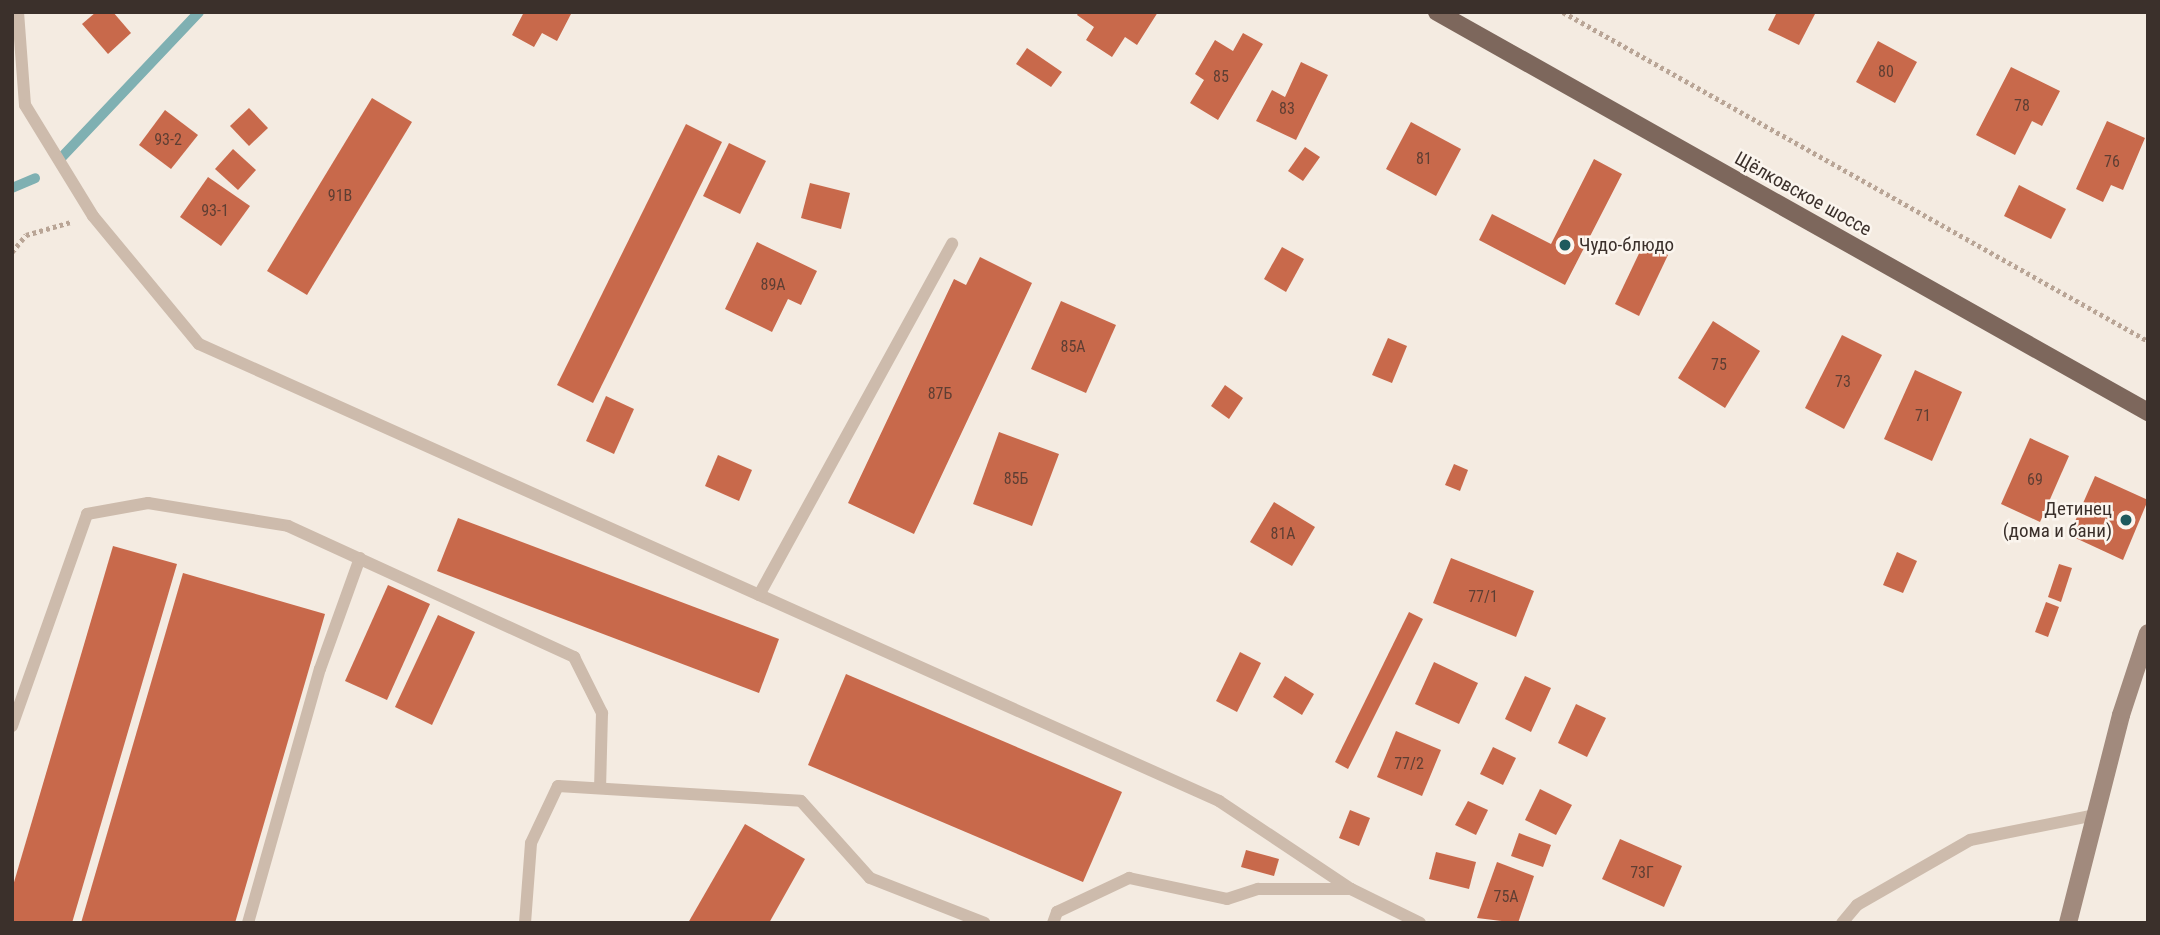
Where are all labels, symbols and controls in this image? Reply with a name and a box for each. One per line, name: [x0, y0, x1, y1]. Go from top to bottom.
house number: 80: [1878, 62, 1894, 82]
house number: 85: [1213, 67, 1229, 87]
house number: 78: [2014, 96, 2030, 116]
house number: 83: [1279, 99, 1295, 119]
house number: 93-2: [154, 130, 182, 150]
street label: Щёлковское шоссе: [1731, 147, 1875, 241]
house number: 81: [1416, 149, 1432, 169]
house number: 76: [2104, 152, 2120, 172]
house number: 91В: [328, 186, 352, 206]
house number: 93-1: [201, 201, 229, 221]
place label: Чудо-блюдо: [1579, 234, 1674, 256]
marker: Чудо-блюдо: [1557, 237, 1573, 253]
house number: 89А: [760, 275, 786, 295]
house number: 85А: [1060, 337, 1086, 357]
house number: 75: [1711, 355, 1727, 375]
house number: 73: [1835, 372, 1851, 392]
house number: 87Б: [928, 384, 952, 404]
house number: 71: [1915, 406, 1931, 426]
house number: 85Б: [1004, 469, 1028, 489]
house number: 69: [2027, 470, 2043, 490]
place label: Детинец (дома и бани): [2003, 498, 2112, 542]
marker: Детинец (дома и бани): [2118, 512, 2134, 528]
house number: 81А: [1270, 524, 1296, 544]
house number: 77/1: [1468, 587, 1498, 607]
house number: 77/2: [1394, 754, 1424, 774]
house number: 73Г: [1630, 863, 1654, 883]
house number: 75А: [1493, 887, 1519, 907]

